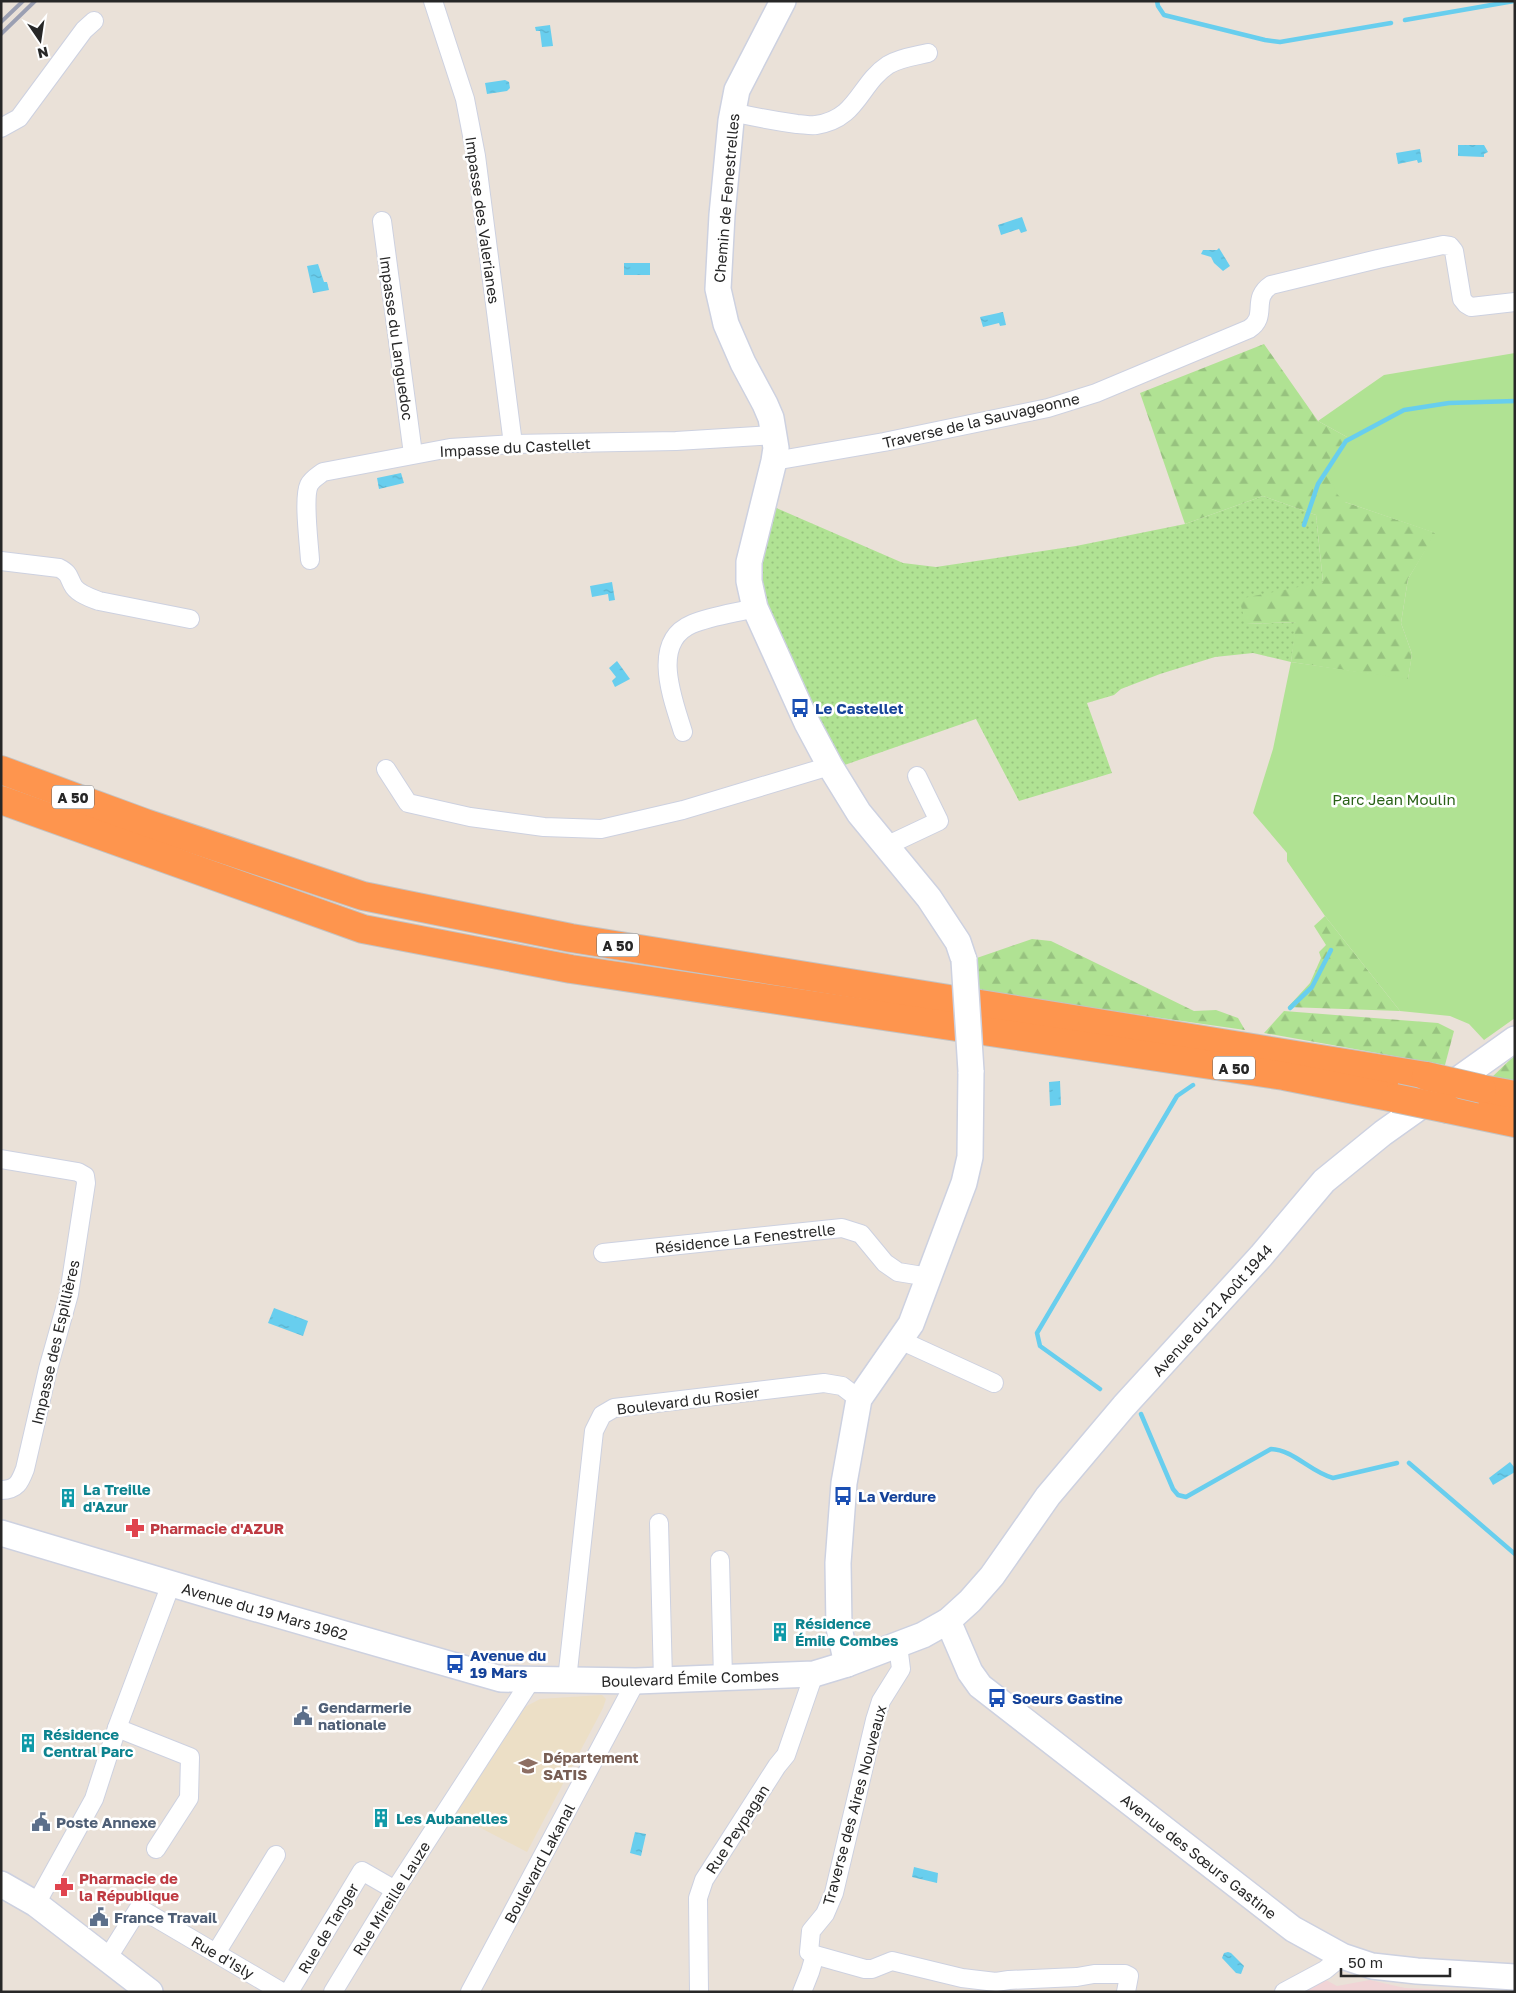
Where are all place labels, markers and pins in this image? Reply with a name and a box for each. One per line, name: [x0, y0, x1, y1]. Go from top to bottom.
bus stop icon: Le Castellet: [789, 697, 811, 719]
place label: Le Castellet: [815, 699, 903, 717]
place label: La Treille d'Azur: [83, 1480, 151, 1515]
bus stop icon: La Verdure: [832, 1485, 854, 1507]
building icon: La Treille d'Azur: [57, 1487, 79, 1509]
place label: La Verdure: [858, 1487, 936, 1505]
pharmacy icon: Pharmacie d'AZUR: [124, 1517, 146, 1539]
place label: Pharmacie d'AZUR: [150, 1519, 284, 1537]
place label: Résidence Émile Combes: [795, 1614, 898, 1649]
building icon: Résidence Émile Combes: [769, 1621, 791, 1643]
place label: Avenue du 19 Mars: [470, 1646, 546, 1681]
bus stop icon: Avenue du 19 Mars: [444, 1653, 466, 1675]
bus stop icon: Soeurs Gastine: [986, 1687, 1008, 1709]
place label: Soeurs Gastine: [1012, 1689, 1123, 1707]
place label: Gendarmerie nationale: [318, 1698, 412, 1733]
public building icon: Gendarmerie nationale: [292, 1705, 314, 1727]
place label: Résidence Central Parc: [43, 1725, 134, 1760]
building icon: Résidence Central Parc: [17, 1732, 39, 1754]
place label: Département SATIS: [543, 1748, 639, 1783]
school or university icon: Département SATIS: [517, 1755, 539, 1777]
building icon: Les Aubanelles: [370, 1807, 392, 1829]
place label: Les Aubanelles: [396, 1809, 508, 1827]
public building icon: Poste Annexe: [30, 1811, 52, 1833]
place label: Poste Annexe: [56, 1813, 157, 1831]
place label: Pharmacie de la République: [79, 1869, 179, 1904]
pharmacy icon: Pharmacie de la République: [53, 1876, 75, 1898]
public building icon: France Travail: [88, 1906, 110, 1928]
place label: France Travail: [114, 1908, 217, 1926]

